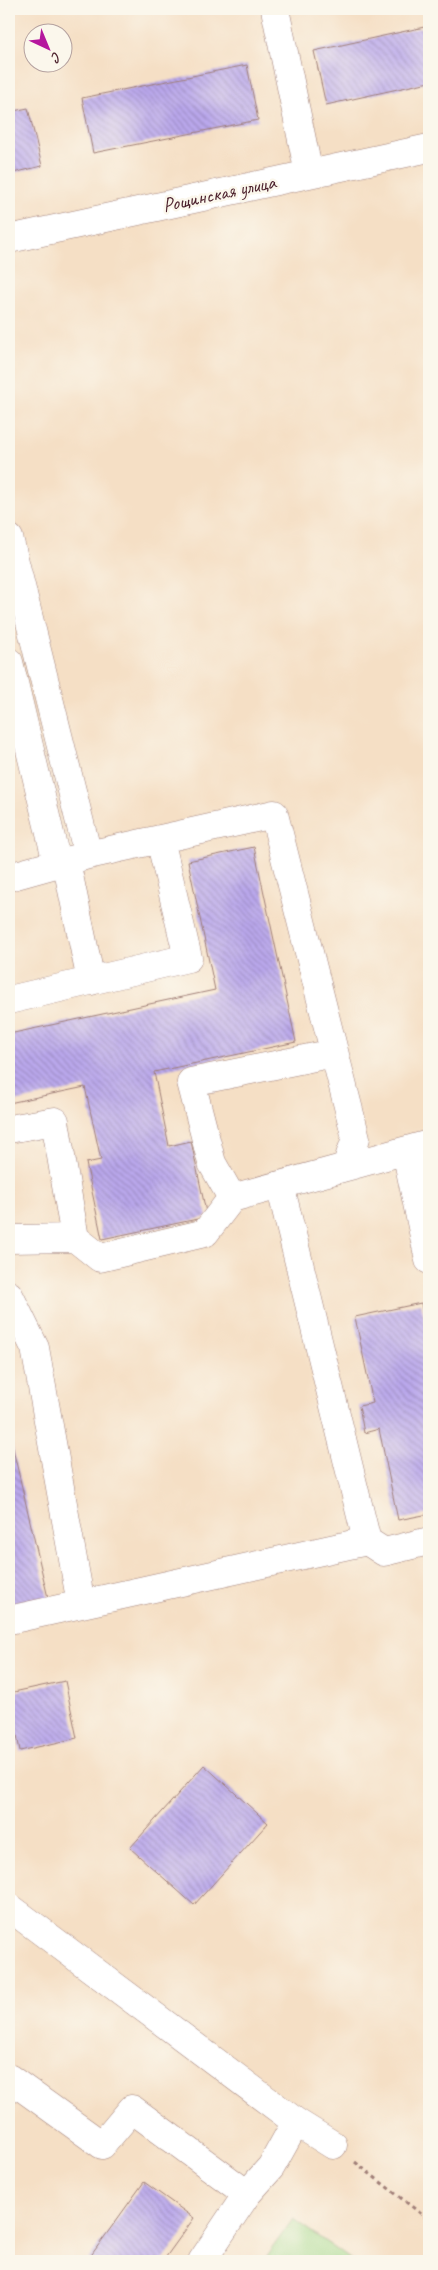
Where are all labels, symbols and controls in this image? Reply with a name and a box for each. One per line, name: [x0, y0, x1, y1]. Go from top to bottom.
north arrow: [22, 22, 72, 72]
text: С: [47, 48, 65, 67]
street label: Рощинская улица: [160, 169, 279, 218]

